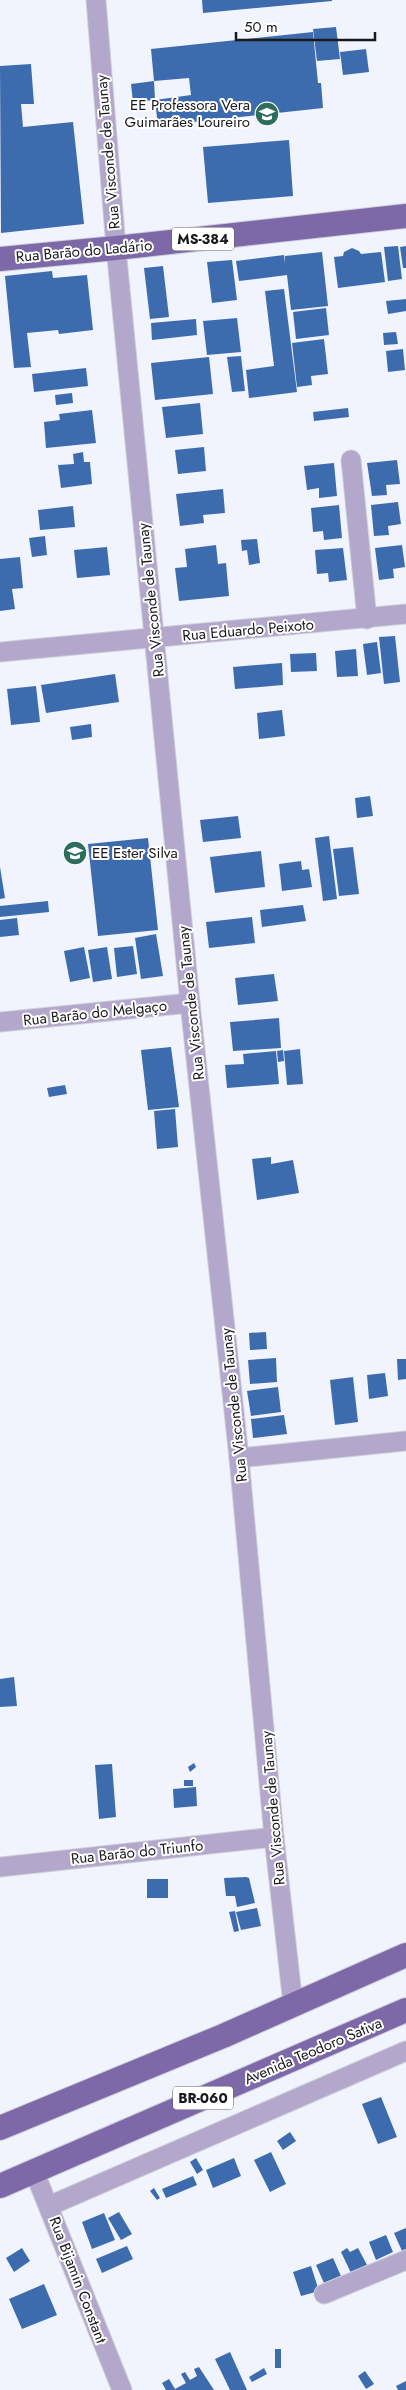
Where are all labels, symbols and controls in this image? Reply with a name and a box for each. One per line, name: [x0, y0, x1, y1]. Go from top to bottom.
scale bar: [236, 10, 375, 42]
text: 50 m: [244, 16, 278, 38]
street label: Rua Visconde de Taunay: [90, 74, 126, 230]
place label: EE Professora Vera Guimarães Loureiro: [125, 94, 250, 133]
school or university icon: EE Professora Vera Guimarães Loureiro: [254, 101, 280, 127]
road number: MS-384: [172, 228, 234, 250]
street label: Rua Barão do Ladário: [15, 234, 153, 268]
street label: Rua Visconde de Taunay: [132, 521, 170, 678]
street label: Rua Eduardo Peixoto: [181, 613, 315, 647]
school or university icon: EE Ester Silva: [62, 840, 88, 866]
place label: EE Ester Silva: [92, 842, 178, 864]
street label: Rua Visconde de Taunay: [172, 924, 210, 1081]
street label: Rua Barão do Melgaço: [22, 995, 168, 1031]
street label: Rua Visconde de Taunay: [215, 1326, 253, 1483]
street label: Rua Visconde de Taunay: [255, 1730, 291, 1886]
street label: Rua Barão do Triunfo: [70, 1834, 204, 1870]
street label: Avenida Teodoro Sativa: [241, 2012, 385, 2090]
road number: BR-060: [173, 2086, 233, 2110]
street label: Rua Bijamin Constant: [44, 2214, 112, 2347]

